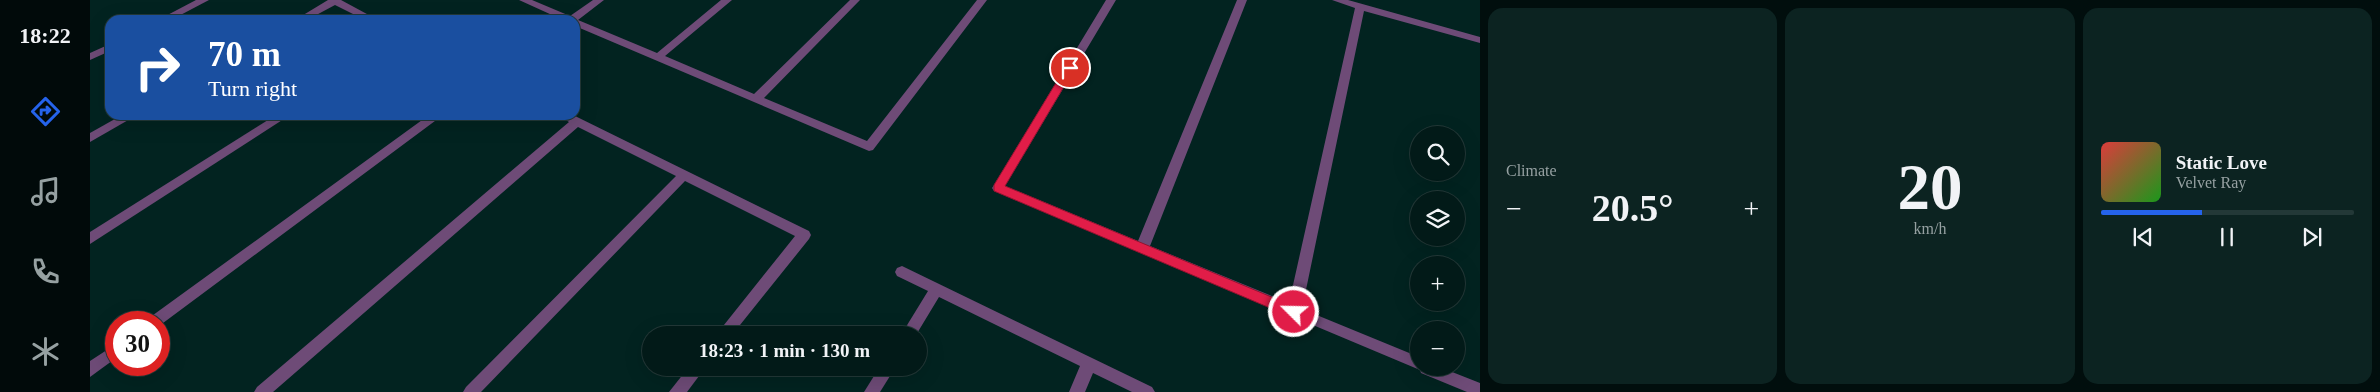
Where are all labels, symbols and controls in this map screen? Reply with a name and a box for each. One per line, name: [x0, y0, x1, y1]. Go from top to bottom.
text: 18:22: [19, 23, 71, 48]
icon: right: [125, 35, 190, 100]
text: 70 m: [208, 35, 281, 74]
pin: [1049, 47, 1091, 89]
icon: arrive: [1056, 54, 1084, 82]
text: Turn right: [208, 76, 297, 101]
icon: directions: [28, 94, 63, 129]
map controls: [1410, 126, 1465, 376]
button: search: [1410, 126, 1465, 181]
text: 20: [1897, 151, 1962, 223]
text: Static Love: [2176, 152, 2267, 173]
text: Climate: [1506, 162, 1557, 179]
icon: music: [28, 174, 63, 209]
text: Velvet Ray: [2176, 174, 2246, 191]
text: 20.5°: [1592, 187, 1674, 229]
button: layers: [1410, 191, 1465, 246]
text: −: [1506, 193, 1522, 224]
text: +: [1744, 193, 1759, 224]
text: km/h: [1914, 220, 1946, 237]
icon: previous: [2129, 223, 2157, 251]
icon: pause: [2213, 223, 2241, 251]
icon: next: [2298, 223, 2326, 251]
icon: phone: [28, 254, 63, 289]
button: +: [1410, 256, 1465, 311]
position arrow: [1267, 285, 1319, 337]
speed limit sign: 30: [105, 311, 170, 376]
button: −: [1410, 321, 1465, 376]
icon: climate: [28, 334, 63, 369]
text: 18:23 · 1 min · 130 m: [699, 340, 870, 361]

